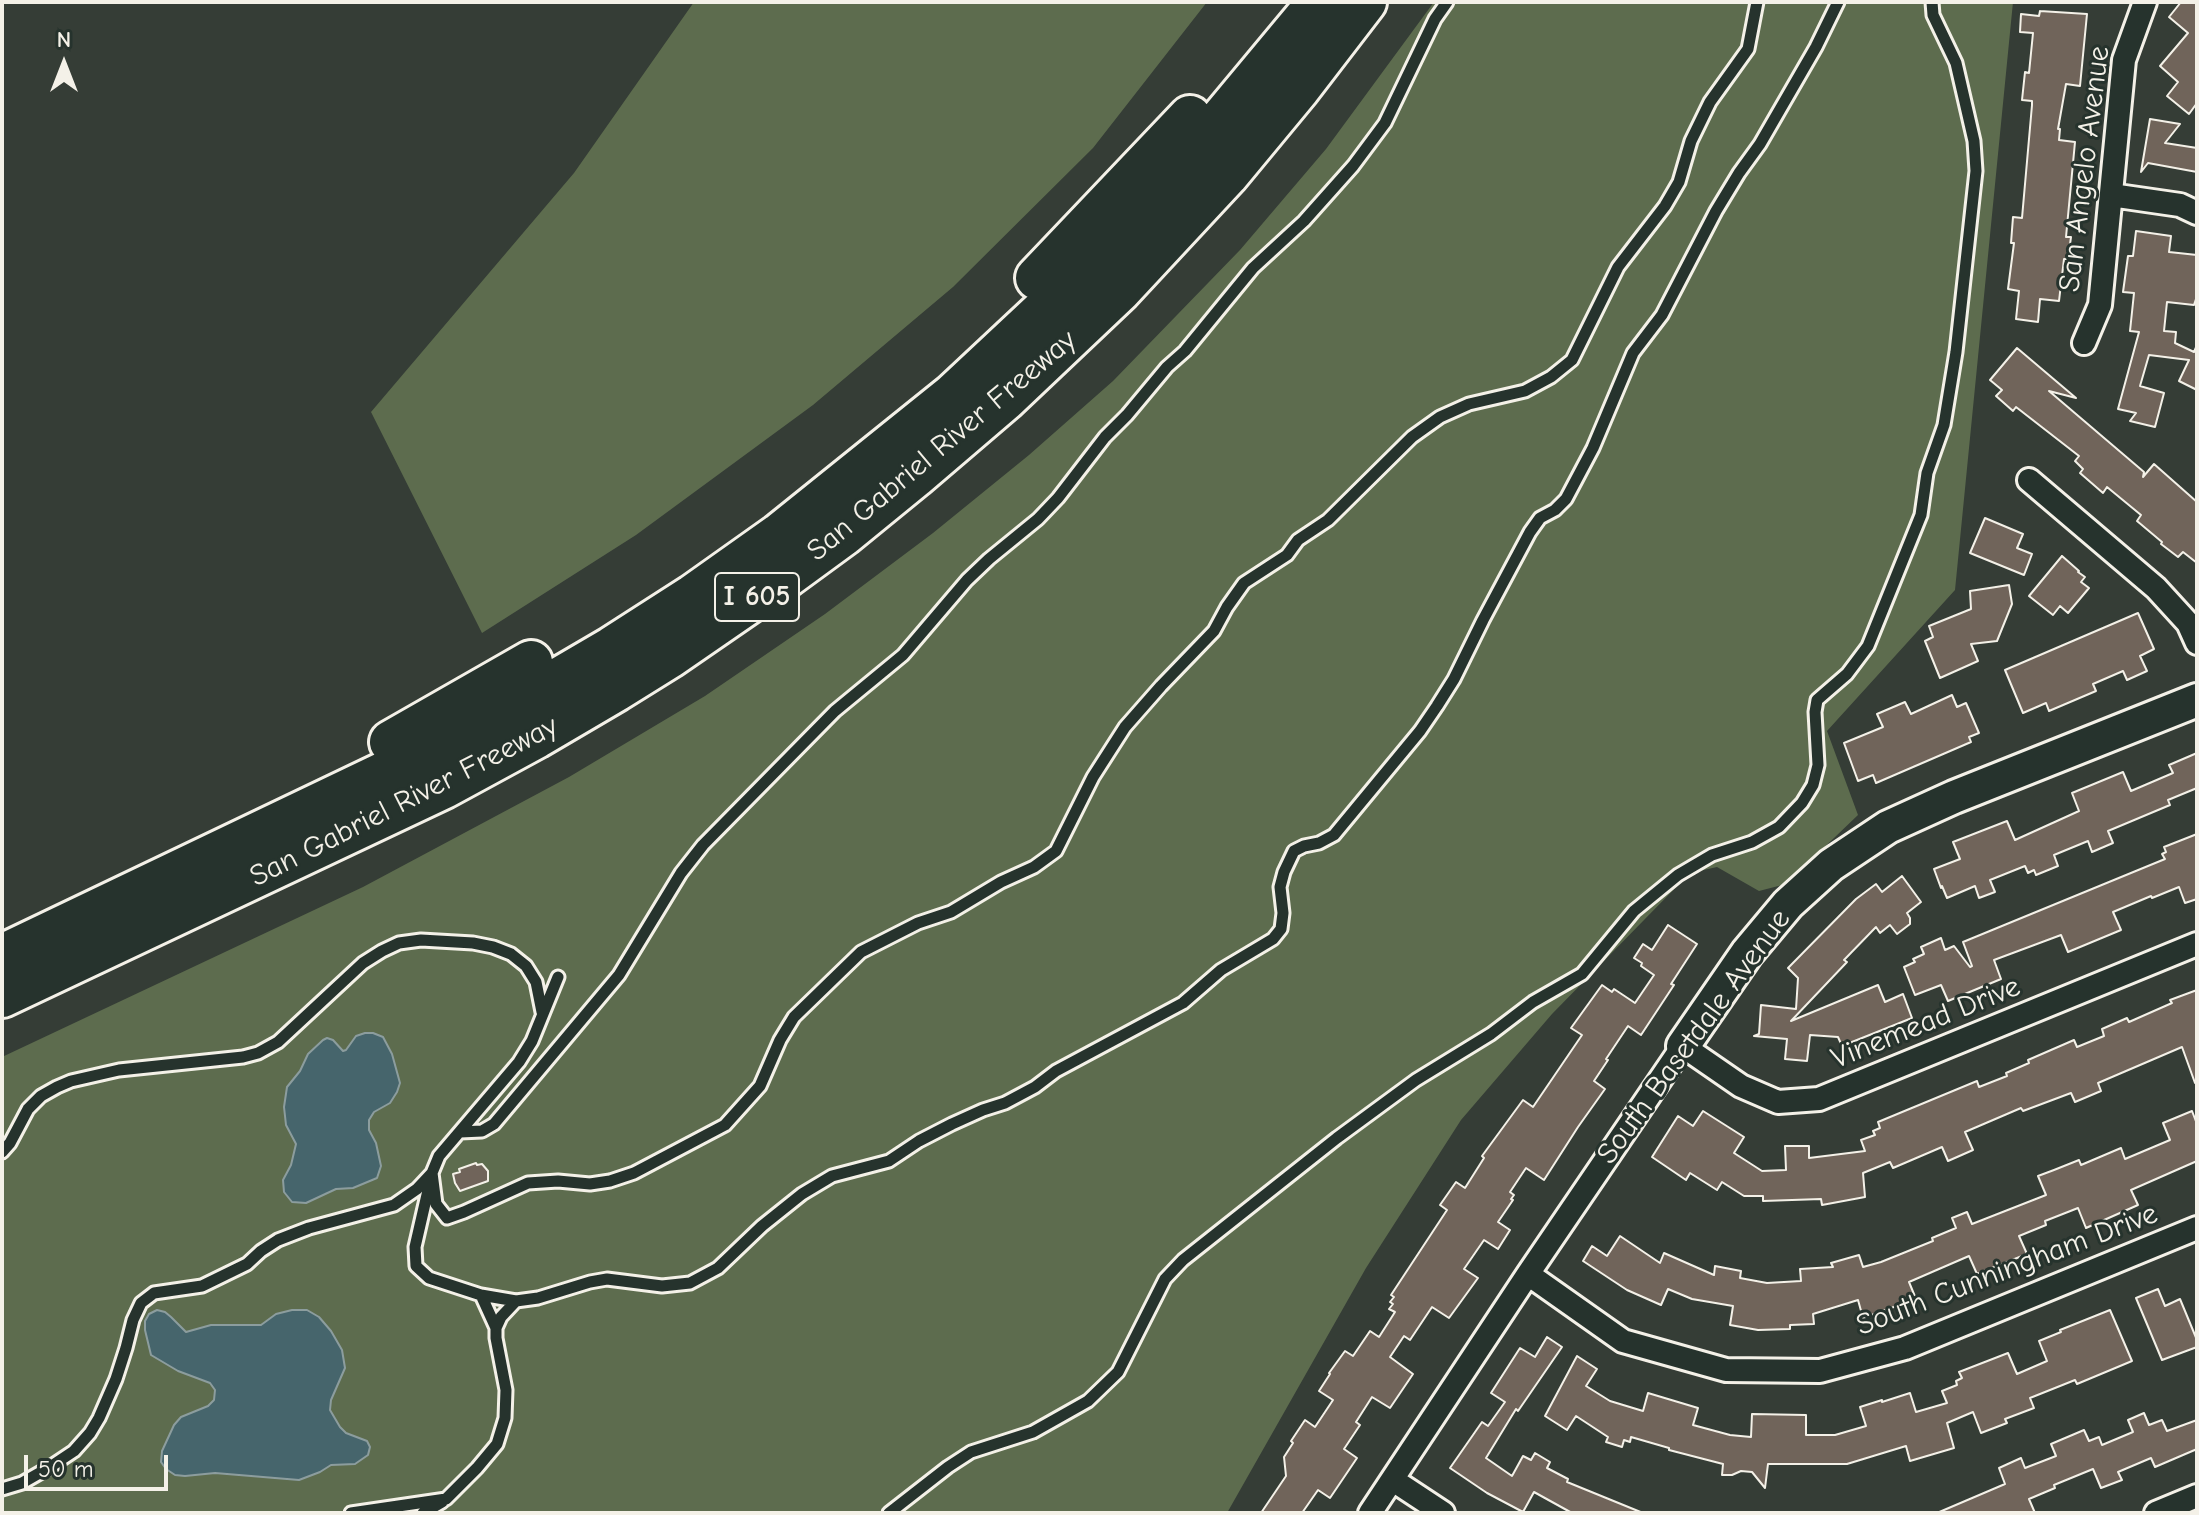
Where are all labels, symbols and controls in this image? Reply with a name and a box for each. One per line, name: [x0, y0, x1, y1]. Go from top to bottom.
north arrow: [24, 24, 104, 104]
text: N: [57, 27, 71, 53]
street label: San Angelo Avenue: [2052, 44, 2118, 294]
street label: San Gabriel River Freeway: [800, 323, 1084, 569]
road number: I 605: [715, 573, 799, 621]
street label: San Gabriel River Freeway: [244, 709, 564, 895]
street label: South Basetdale Avenue: [1590, 903, 1798, 1171]
street label: Vinemead Drive: [1826, 969, 2026, 1077]
street label: South Cunningham Drive: [1851, 1196, 2163, 1344]
scale bar: [28, 1439, 172, 1489]
text: 50 m: [38, 1455, 94, 1483]

